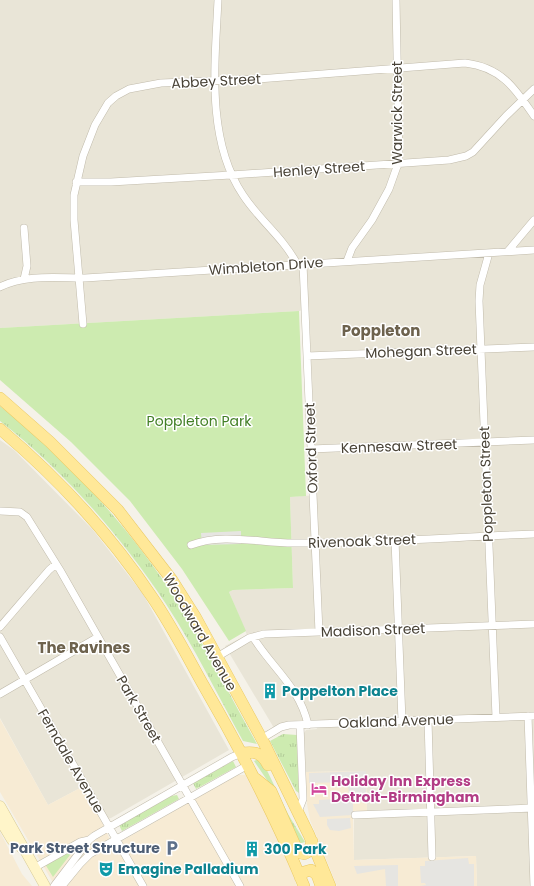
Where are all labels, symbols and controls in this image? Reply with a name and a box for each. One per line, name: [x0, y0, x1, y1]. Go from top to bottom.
street label: Warwick Street: [387, 61, 407, 165]
street label: Abbey Street: [171, 69, 261, 93]
street label: Henley Street: [272, 156, 366, 182]
street label: Wimbleton Drive: [208, 252, 324, 280]
district label: Poppleton: [342, 320, 420, 341]
street label: Mohegan Street: [365, 339, 477, 363]
street label: Oxford Street: [299, 402, 323, 494]
park label: Poppleton Park: [147, 411, 252, 431]
street label: Poppleton Street: [474, 426, 498, 542]
street label: Kennesaw Street: [340, 434, 458, 458]
street label: Rivenoak Street: [308, 529, 416, 553]
street label: Woodward Avenue: [158, 569, 242, 695]
street label: Madison Street: [320, 618, 426, 642]
district label: The Ravines: [38, 637, 130, 658]
street label: Park Street: [112, 672, 166, 746]
place label: Poppelton Place: [282, 681, 398, 701]
building icon: Poppelton Place: [261, 682, 279, 700]
street label: Ferndale Avenue: [33, 705, 109, 817]
street label: Oakland Avenue: [338, 709, 454, 733]
place label: Holiday Inn Express Detroit-Birmingham: [331, 771, 480, 807]
hotel icon: Holiday Inn Express Detroit-Birmingham: [310, 780, 328, 798]
place label: Park Street Structure: [10, 838, 160, 858]
parking icon: Park Street Structure: [163, 839, 181, 857]
place label: 300 Park: [264, 839, 327, 859]
building icon: 300 Park: [243, 840, 261, 858]
place label: Emagine Palladium: [118, 859, 259, 879]
theatre icon: Emagine Palladium: [97, 860, 115, 878]

